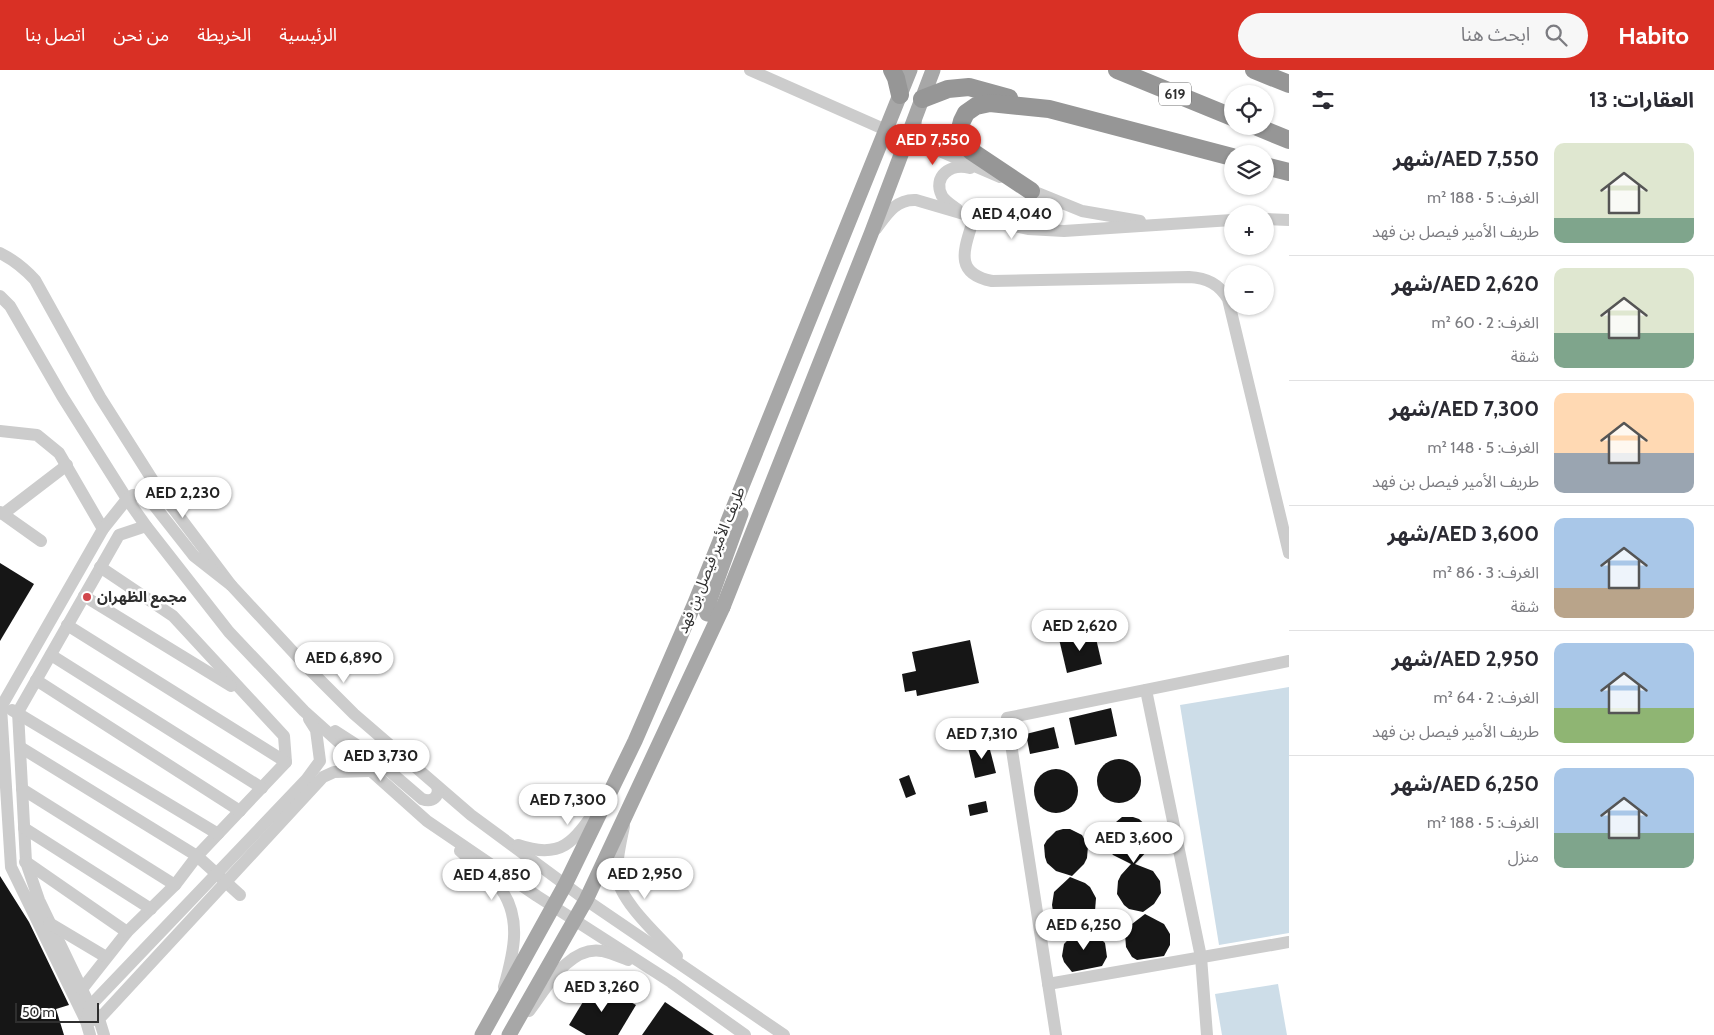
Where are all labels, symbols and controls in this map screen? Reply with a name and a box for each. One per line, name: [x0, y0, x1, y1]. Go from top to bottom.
search box: [1238, 13, 1588, 58]
icon: search: [1542, 21, 1570, 49]
text: Habito: [1618, 21, 1689, 50]
text: ابحث هنا: [1461, 23, 1530, 46]
text: اتصل بنا: [25, 24, 85, 46]
text: من نحن: [113, 24, 169, 46]
text: الخريطة: [197, 24, 251, 46]
text: الرئيسية: [279, 24, 337, 46]
road number: 619: [1159, 82, 1191, 106]
map controls: [1224, 85, 1274, 315]
button: locate: [1224, 85, 1274, 135]
icon: filters: [1309, 86, 1337, 114]
text: العقارات: 13: [1589, 87, 1694, 112]
pin: AED 7,550: [876, 124, 990, 166]
text: AED 7,550: [896, 130, 970, 149]
button: layers: [1224, 145, 1274, 195]
text: AED 7,550/شهر: [1393, 146, 1539, 171]
icon: home: [1594, 163, 1654, 223]
text: الغرف: 5 · 188 m²: [1427, 188, 1539, 207]
pin: AED 4,040: [955, 198, 1069, 240]
text: AED 4,040: [972, 204, 1052, 223]
button: +: [1224, 205, 1274, 255]
text: طريف الأمير فيصل بن فهد: [1372, 222, 1539, 241]
button: −: [1224, 265, 1274, 315]
text: AED 2,620/شهر: [1391, 271, 1539, 296]
icon: home: [1594, 288, 1654, 348]
text: الغرف: 2 · 60 m²: [1432, 313, 1539, 332]
text: شقة: [1511, 347, 1539, 366]
text: AED 7,300/شهر: [1389, 396, 1539, 421]
icon: home: [1594, 413, 1654, 473]
text: الغرف: 5 · 148 m²: [1427, 438, 1539, 457]
text: طريف الأمير فيصل بن فهد: [1372, 472, 1539, 491]
pin: AED 2,230: [126, 476, 240, 519]
text: AED 2,230: [146, 483, 220, 502]
street label: طريف الأمير فيصل بن فهد: [673, 484, 749, 636]
text: AED 3,600/شهر: [1388, 521, 1539, 546]
icon: home: [1594, 538, 1654, 598]
text: الغرف: 3 · 86 m²: [1433, 563, 1539, 582]
place label: مجمع الظهران: [97, 588, 187, 608]
marker: مجمع الظهران: [81, 591, 93, 603]
text: شقة: [1511, 597, 1539, 616]
pin: AED 2,620: [1023, 610, 1137, 652]
text: AED 2,620: [1042, 616, 1118, 635]
pin: AED 6,890: [287, 642, 401, 684]
text: AED 2,950/شهر: [1392, 646, 1539, 671]
text: AED 6,890: [306, 648, 382, 667]
icon: home: [1594, 663, 1654, 723]
text: الغرف: 2 · 64 m²: [1433, 688, 1539, 707]
pin: AED 7,310: [925, 718, 1039, 760]
text: طريف الأمير فيصل بن فهد: [1372, 722, 1539, 741]
text: AED 7,310: [946, 724, 1018, 743]
pin: AED 3,730: [324, 740, 438, 782]
text: AED 3,730: [344, 746, 418, 765]
text: AED 6,250/شهر: [1391, 771, 1539, 796]
pin: AED 7,300: [511, 784, 625, 826]
icon: home: [1594, 788, 1654, 848]
text: AED 7,300: [530, 790, 606, 809]
text: الغرف: 5 · 188 m²: [1427, 813, 1539, 832]
pin: AED 3,600: [1077, 822, 1191, 864]
text: AED 3,600: [1095, 828, 1173, 847]
text: منزل: [1508, 847, 1539, 866]
pin: AED 4,850: [435, 858, 549, 901]
pin: AED 2,950: [588, 858, 702, 900]
text: AED 2,950: [607, 864, 683, 883]
text: AED 4,850: [453, 865, 531, 884]
pin: AED 6,250: [1027, 908, 1141, 951]
text: AED 6,250: [1046, 915, 1122, 934]
pin: AED 3,260: [545, 970, 659, 1013]
text: AED 3,260: [564, 977, 640, 996]
scale bar: [15, 1000, 99, 1023]
text: 50 m: [22, 1003, 55, 1021]

